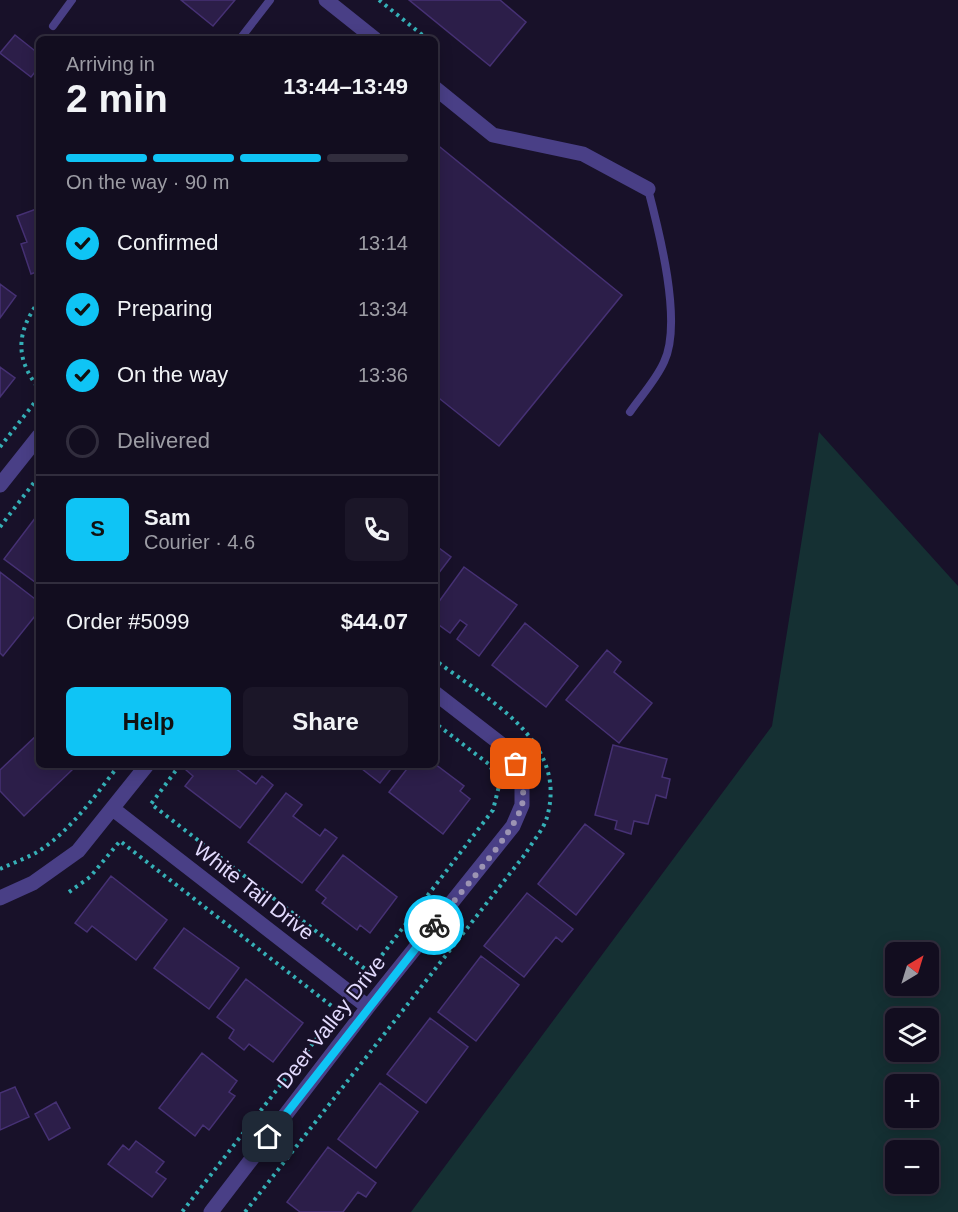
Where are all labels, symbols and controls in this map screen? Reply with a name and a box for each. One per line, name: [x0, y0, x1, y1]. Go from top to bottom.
text: Arriving in: [66, 53, 155, 75]
text: 13:44–13:49: [283, 74, 408, 99]
text: 2 min: [66, 77, 168, 120]
text: On the way · 90 m: [66, 171, 229, 193]
icon: check: [66, 227, 99, 260]
text: Confirmed: [117, 230, 218, 255]
text: 13:14: [358, 232, 408, 254]
icon: check: [66, 293, 99, 326]
text: Preparing: [117, 296, 212, 321]
text: 13:34: [358, 298, 408, 320]
icon: check: [66, 359, 99, 392]
text: On the way: [117, 362, 228, 387]
text: 13:36: [358, 364, 408, 386]
text: Delivered: [117, 428, 210, 453]
button: phone: [345, 498, 408, 561]
text: Sam: [144, 505, 190, 530]
text: S: [90, 516, 105, 541]
text: Courier · 4.6: [144, 531, 255, 553]
text: Order #5099: [66, 609, 190, 634]
text: $44.07: [341, 609, 408, 634]
button: Help: [66, 687, 231, 756]
button: Share: [243, 687, 408, 756]
pin: [490, 738, 541, 789]
icon: bag: [499, 747, 532, 780]
street label: White Tail Drive: [190, 837, 319, 944]
courier: [404, 895, 464, 955]
icon: bike: [418, 909, 451, 942]
north arrow: [885, 942, 939, 996]
map controls: [885, 942, 939, 1194]
street label: Deer Valley Drive: [272, 951, 389, 1093]
button: layers: [885, 1008, 939, 1062]
button: +: [885, 1074, 939, 1128]
pin: [242, 1111, 293, 1162]
icon: home: [251, 1120, 284, 1153]
button: −: [885, 1140, 939, 1194]

